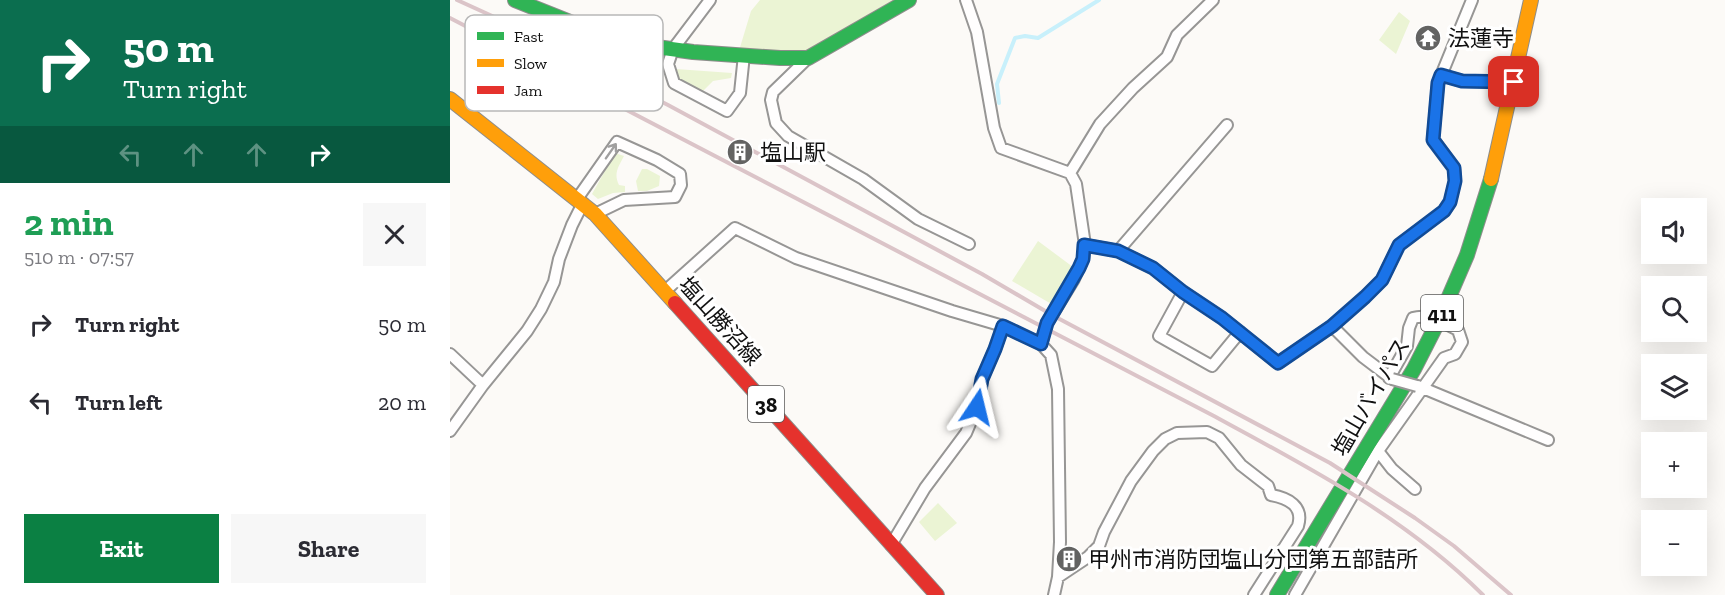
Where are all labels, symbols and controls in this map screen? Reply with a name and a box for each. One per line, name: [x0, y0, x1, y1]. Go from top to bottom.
legend: [465, 15, 663, 111]
text: 50 m: [123, 22, 214, 73]
temple icon: 法蓮寺: [1413, 23, 1443, 53]
icon: right: [24, 24, 102, 102]
place label: 法蓮寺: [1448, 25, 1514, 52]
text: Fast: [514, 27, 543, 46]
text: Slow: [514, 54, 548, 73]
pin: [1488, 56, 1539, 107]
icon: arrive: [1497, 65, 1530, 98]
text: Turn right: [123, 73, 247, 105]
text: Jam: [514, 81, 543, 100]
building icon: 塩山駅: [725, 137, 755, 167]
icon: left: [114, 138, 147, 171]
icon: ahead: [177, 138, 210, 171]
icon: ahead: [240, 138, 273, 171]
icon: right: [303, 138, 336, 171]
place label: 塩山駅: [760, 139, 826, 166]
one-way arrow: [605, 143, 617, 159]
map controls: [1641, 198, 1707, 576]
button: sound: [1641, 198, 1707, 264]
text: 2 min: [24, 201, 114, 244]
button: close: [363, 203, 426, 266]
text: 510 m · 07:57: [24, 245, 134, 269]
street label: 塩山勝沼線: [673, 271, 767, 371]
button: search: [1641, 276, 1707, 342]
road number: 411: [1421, 295, 1463, 331]
icon: right: [24, 308, 57, 341]
text: Turn right: [75, 311, 179, 338]
text: 50 m: [378, 311, 426, 338]
street label: 塩山バイパス: [1326, 333, 1416, 461]
button: layers: [1641, 354, 1707, 420]
position arrow: [945, 375, 1009, 439]
icon: left: [24, 386, 57, 419]
road number: 38: [748, 386, 784, 422]
text: Turn left: [75, 389, 162, 416]
text: 20 m: [378, 389, 426, 416]
button: +: [1641, 432, 1707, 498]
button: −: [1641, 510, 1707, 576]
button: Exit: [24, 514, 219, 583]
button: Share: [231, 514, 426, 583]
building icon: 甲州市消防団塩山分団第五部詰所: [1054, 544, 1084, 574]
place label: 甲州市消防団塩山分団第五部詰所: [1088, 546, 1418, 573]

